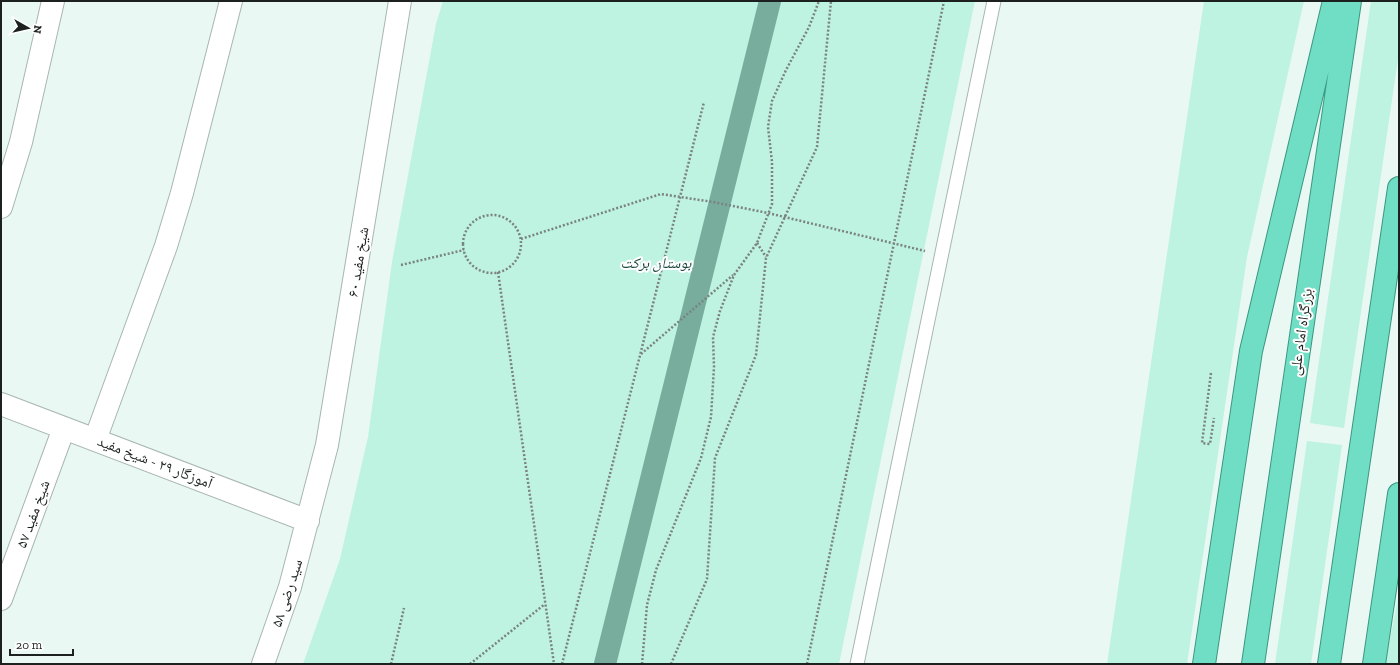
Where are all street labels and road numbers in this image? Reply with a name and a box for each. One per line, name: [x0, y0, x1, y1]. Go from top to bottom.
street label: شیخ مفید ۶۰: [344, 226, 373, 298]
street label: بزرگراه امام علی: [1286, 287, 1317, 377]
street label: آموزگار ۲۹ - شیخ مفید: [95, 432, 216, 494]
street label: شیخ مفید ۵۷: [12, 478, 55, 551]
street label: سید رضی ۵۸: [268, 557, 307, 630]

